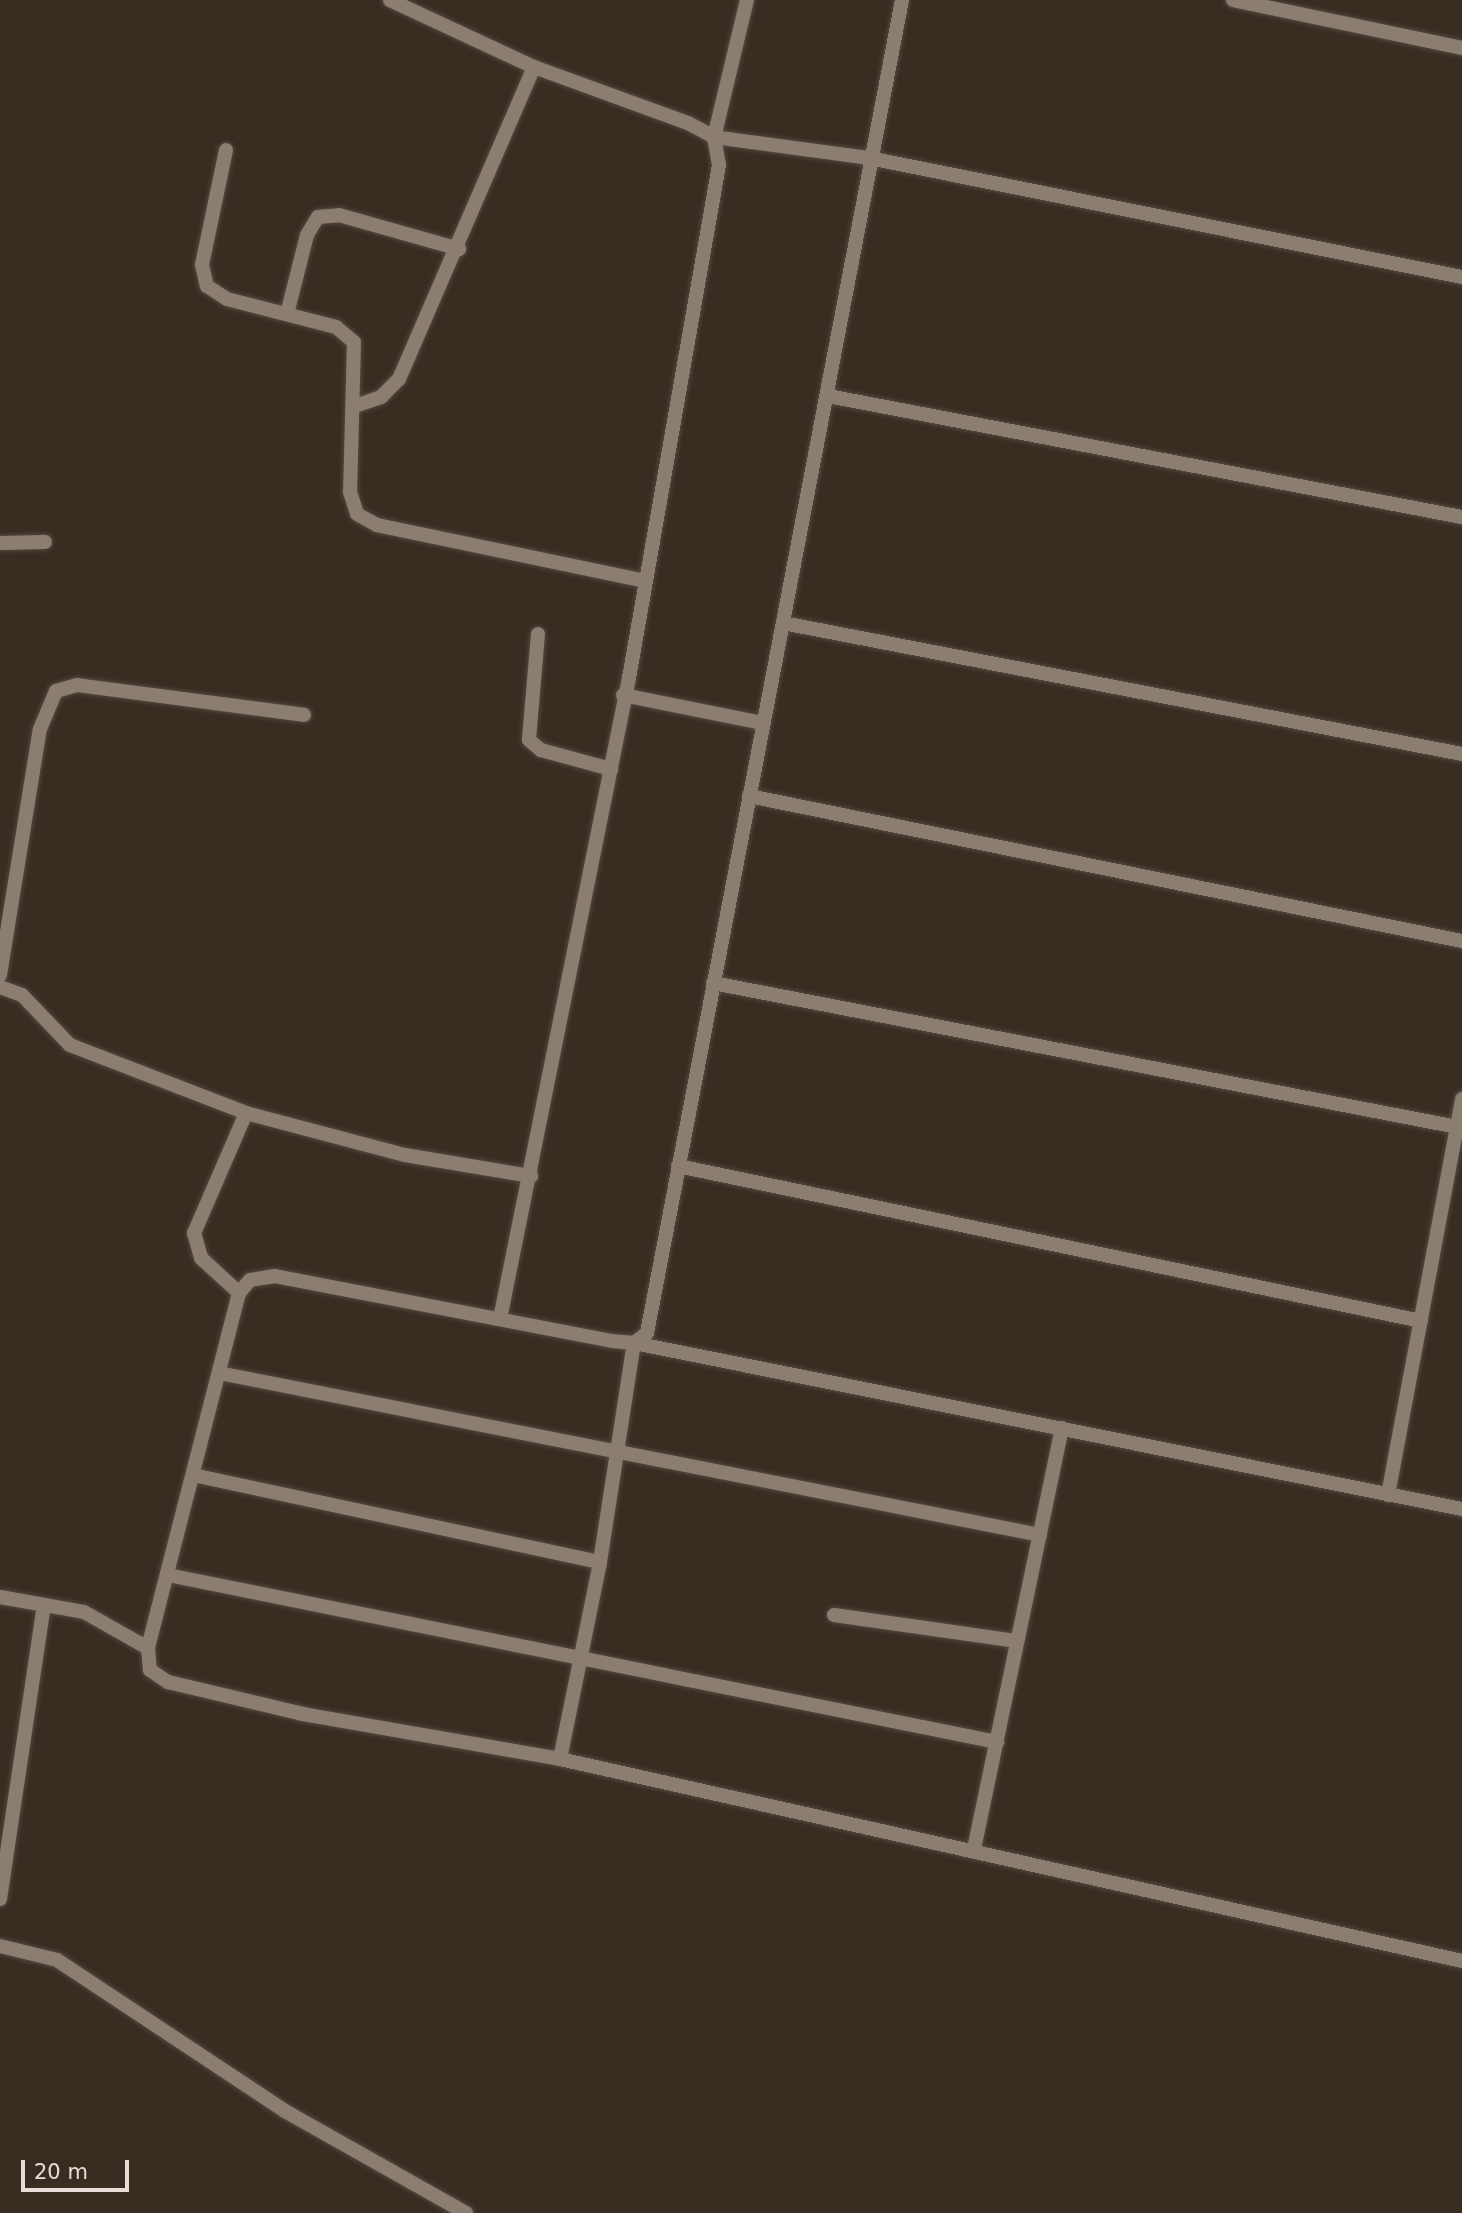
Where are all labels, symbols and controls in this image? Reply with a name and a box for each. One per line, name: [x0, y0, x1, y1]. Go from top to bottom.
scale bar: [24, 2146, 133, 2190]
text: 20 m: [34, 2160, 88, 2184]

